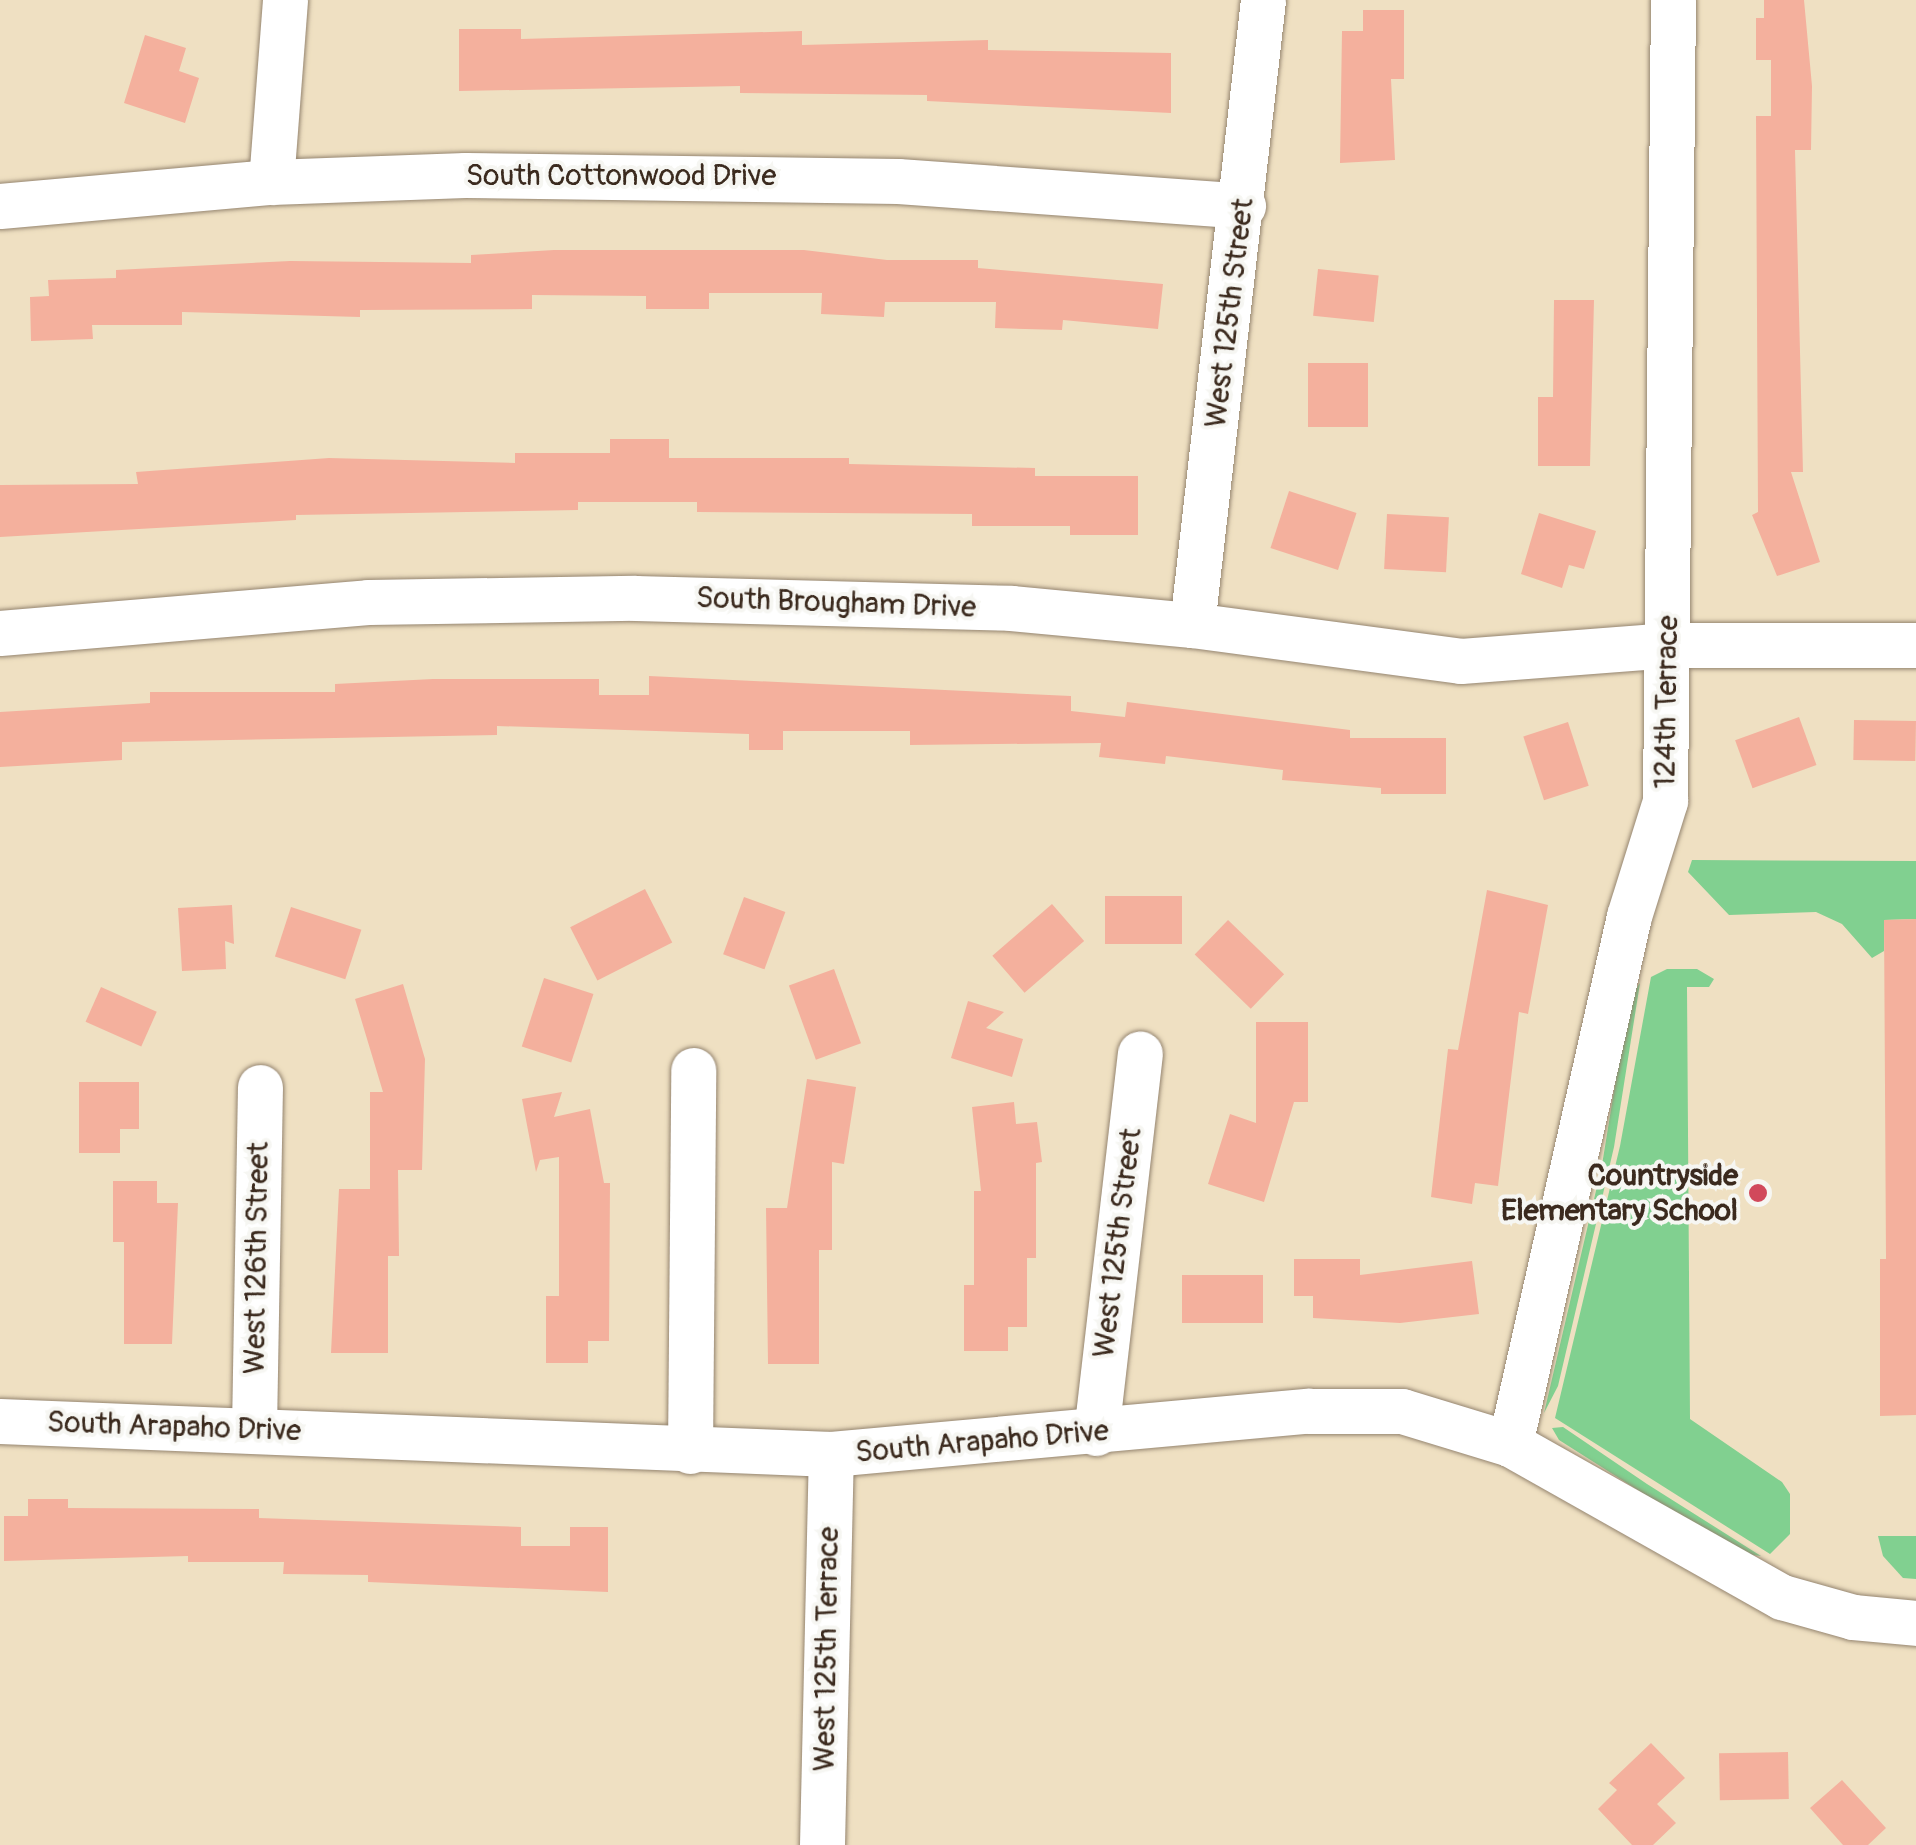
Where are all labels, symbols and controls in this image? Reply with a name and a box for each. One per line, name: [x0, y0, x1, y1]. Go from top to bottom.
street label: South Cottonwood Drive: [466, 158, 776, 194]
street label: West 125th Street: [1198, 196, 1262, 430]
street label: South Brougham Drive: [695, 580, 977, 626]
street label: 124th Terrace: [1647, 615, 1687, 789]
street label: West 125th Street: [1086, 1126, 1150, 1360]
street label: West 126th Street: [237, 1141, 277, 1375]
place label: Countryside Elementary School: [1501, 1158, 1738, 1228]
marker: Countryside Elementary School: [1747, 1182, 1769, 1204]
street label: South Arapaho Drive: [46, 1405, 302, 1449]
street label: South Arapaho Drive: [854, 1413, 1110, 1471]
street label: West 125th Terrace: [807, 1526, 847, 1772]

